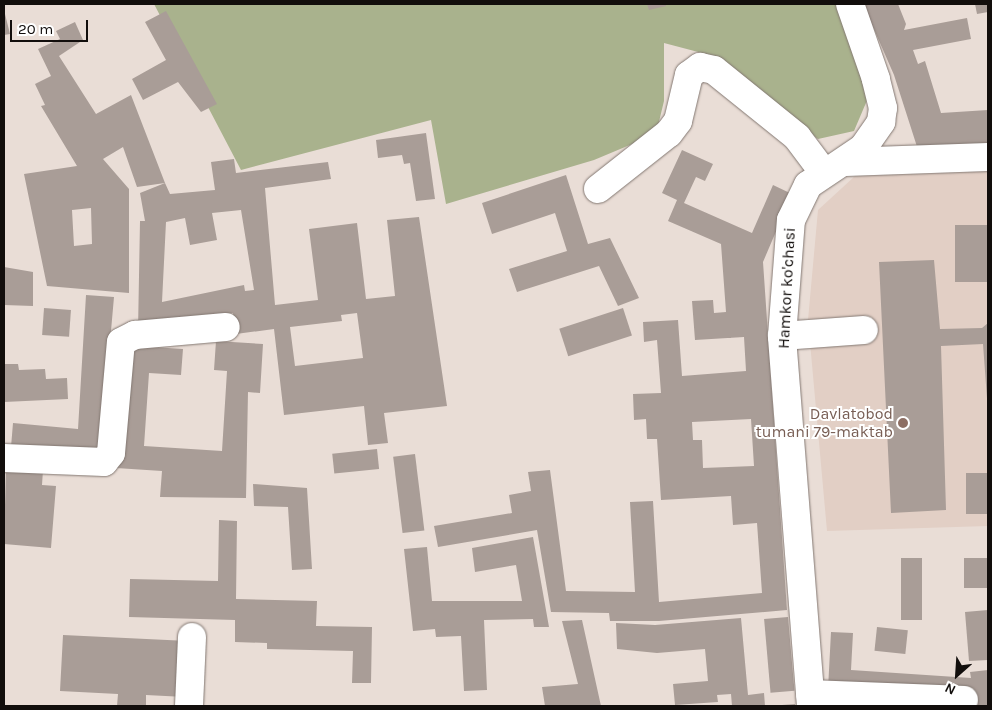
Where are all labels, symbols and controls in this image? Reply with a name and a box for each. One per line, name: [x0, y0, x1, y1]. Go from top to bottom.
scale bar: [12, 10, 90, 42]
text: 20 m: [18, 20, 53, 38]
street label: Hamkor ko'chasi: [774, 227, 800, 349]
place label: Davlatobod tumani 79-maktab: [756, 404, 893, 442]
marker: Davlatobod tumani 79-maktab: [897, 417, 909, 429]
north arrow: [932, 650, 982, 700]
text: N: [942, 679, 958, 699]

